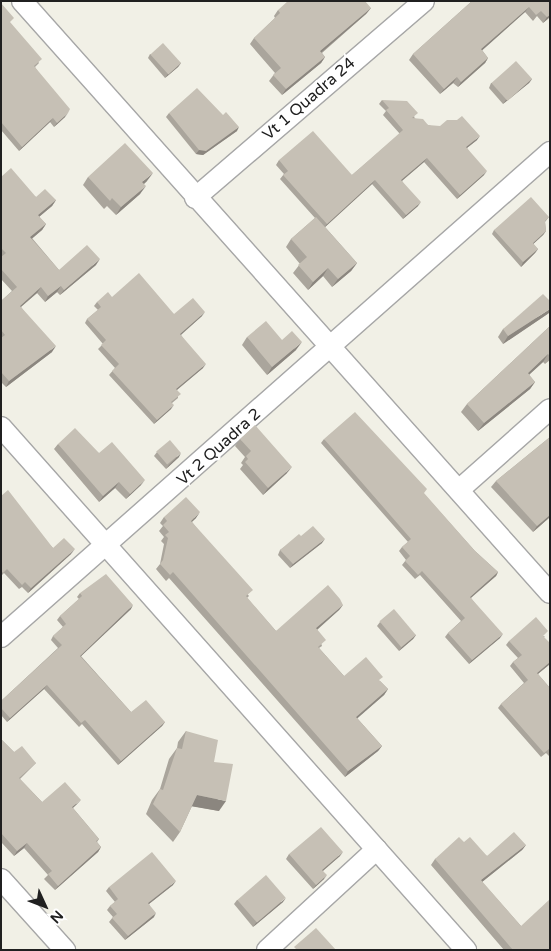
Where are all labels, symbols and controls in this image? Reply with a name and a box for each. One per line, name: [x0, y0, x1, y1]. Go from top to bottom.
street label: Vt 1 Quadra 24: [259, 54, 359, 144]
street label: Vt 2 Quadra 2: [173, 404, 265, 490]
north arrow: [20, 881, 70, 931]
text: N: [46, 907, 66, 926]

